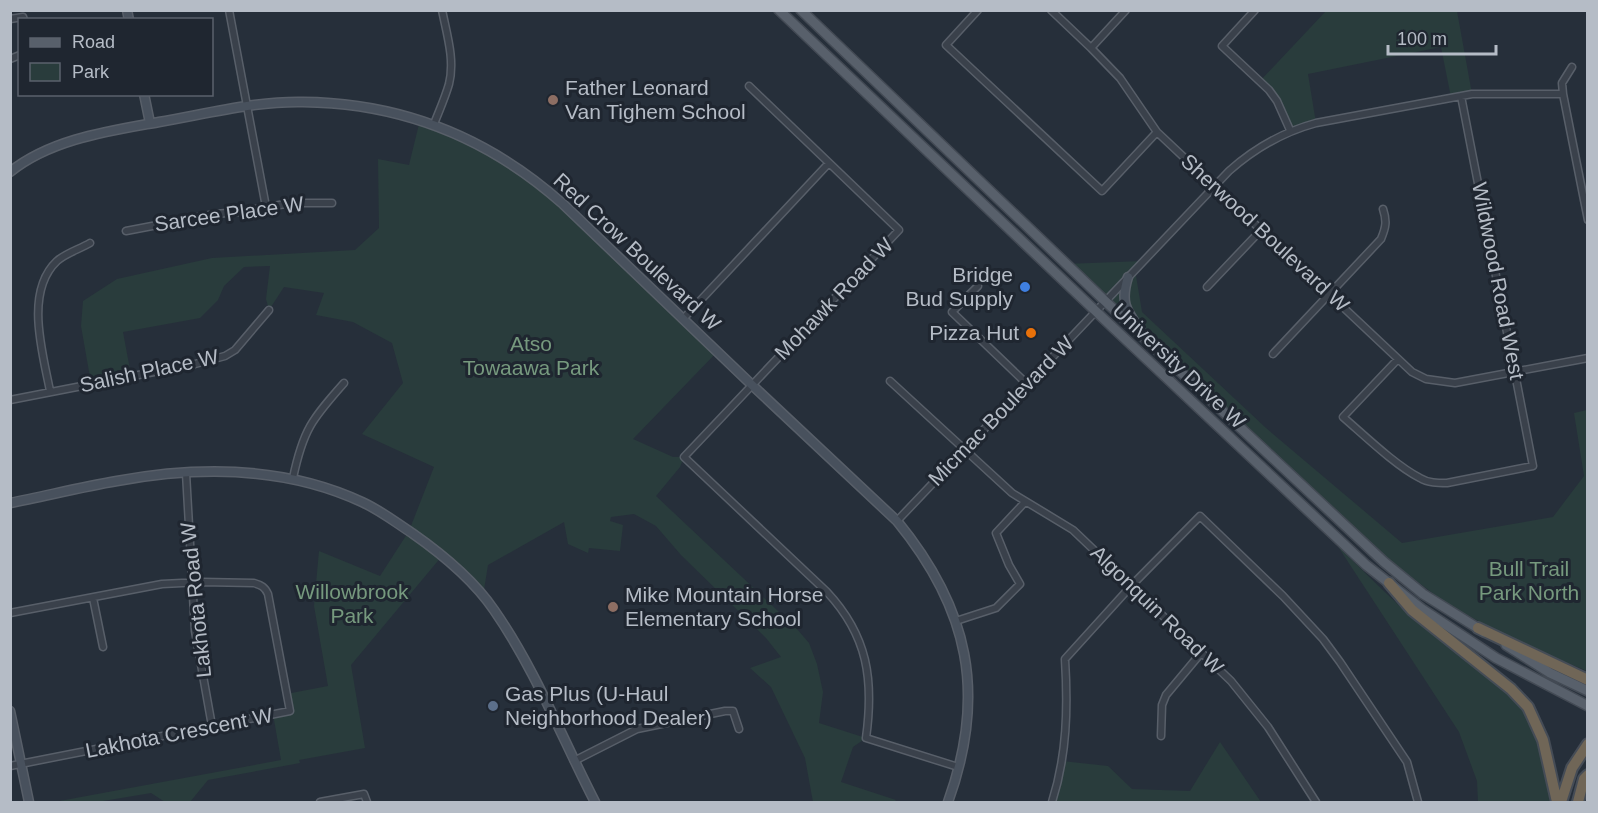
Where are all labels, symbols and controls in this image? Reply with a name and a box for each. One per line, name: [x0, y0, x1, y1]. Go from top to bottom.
legend: [18, 18, 213, 96]
scale bar: [1388, 18, 1496, 56]
text: 100 m: [1397, 29, 1447, 49]
text: Road: [72, 32, 115, 52]
text: Park: [72, 62, 110, 82]
place label: Father Leonard Van Tighem School: [565, 76, 746, 123]
marker: Father Leonard Van Tighem School: [546, 93, 560, 107]
street label: Sherwood Boulevard W: [1177, 149, 1354, 316]
street label: Red Crow Boulevard W: [549, 168, 726, 335]
street label: Wildwood Road West: [1468, 180, 1529, 382]
street label: Sarcee Place W: [153, 192, 305, 235]
street label: Mohawk Road W: [770, 233, 898, 364]
place label: Bridge Bud Supply: [906, 263, 1013, 310]
marker: Bridge Bud Supply: [1018, 280, 1032, 294]
street label: University Drive W: [1108, 298, 1250, 433]
place label: Pizza Hut: [929, 321, 1019, 344]
marker: Pizza Hut: [1024, 326, 1038, 340]
street label: Micmac Boulevard W: [923, 331, 1078, 490]
park label: Atso Towaawa Park: [463, 332, 600, 379]
street label: Salish Place W: [77, 345, 221, 396]
street label: Lakhota Road W: [176, 521, 215, 679]
street label: Algonquin Road W: [1086, 541, 1228, 679]
park label: Bull Trail Park North: [1479, 557, 1579, 604]
park label: Willowbrook Park: [295, 580, 409, 627]
place label: Mike Mountain Horse Elementary School: [625, 583, 823, 630]
marker: Mike Mountain Horse Elementary School: [606, 600, 620, 614]
place label: Gas Plus (U-Haul Neighborhood Dealer): [505, 682, 712, 729]
marker: Gas Plus (U-Haul Neighborhood Dealer): [486, 699, 500, 713]
street label: Lakhota Crescent W: [83, 703, 275, 762]

